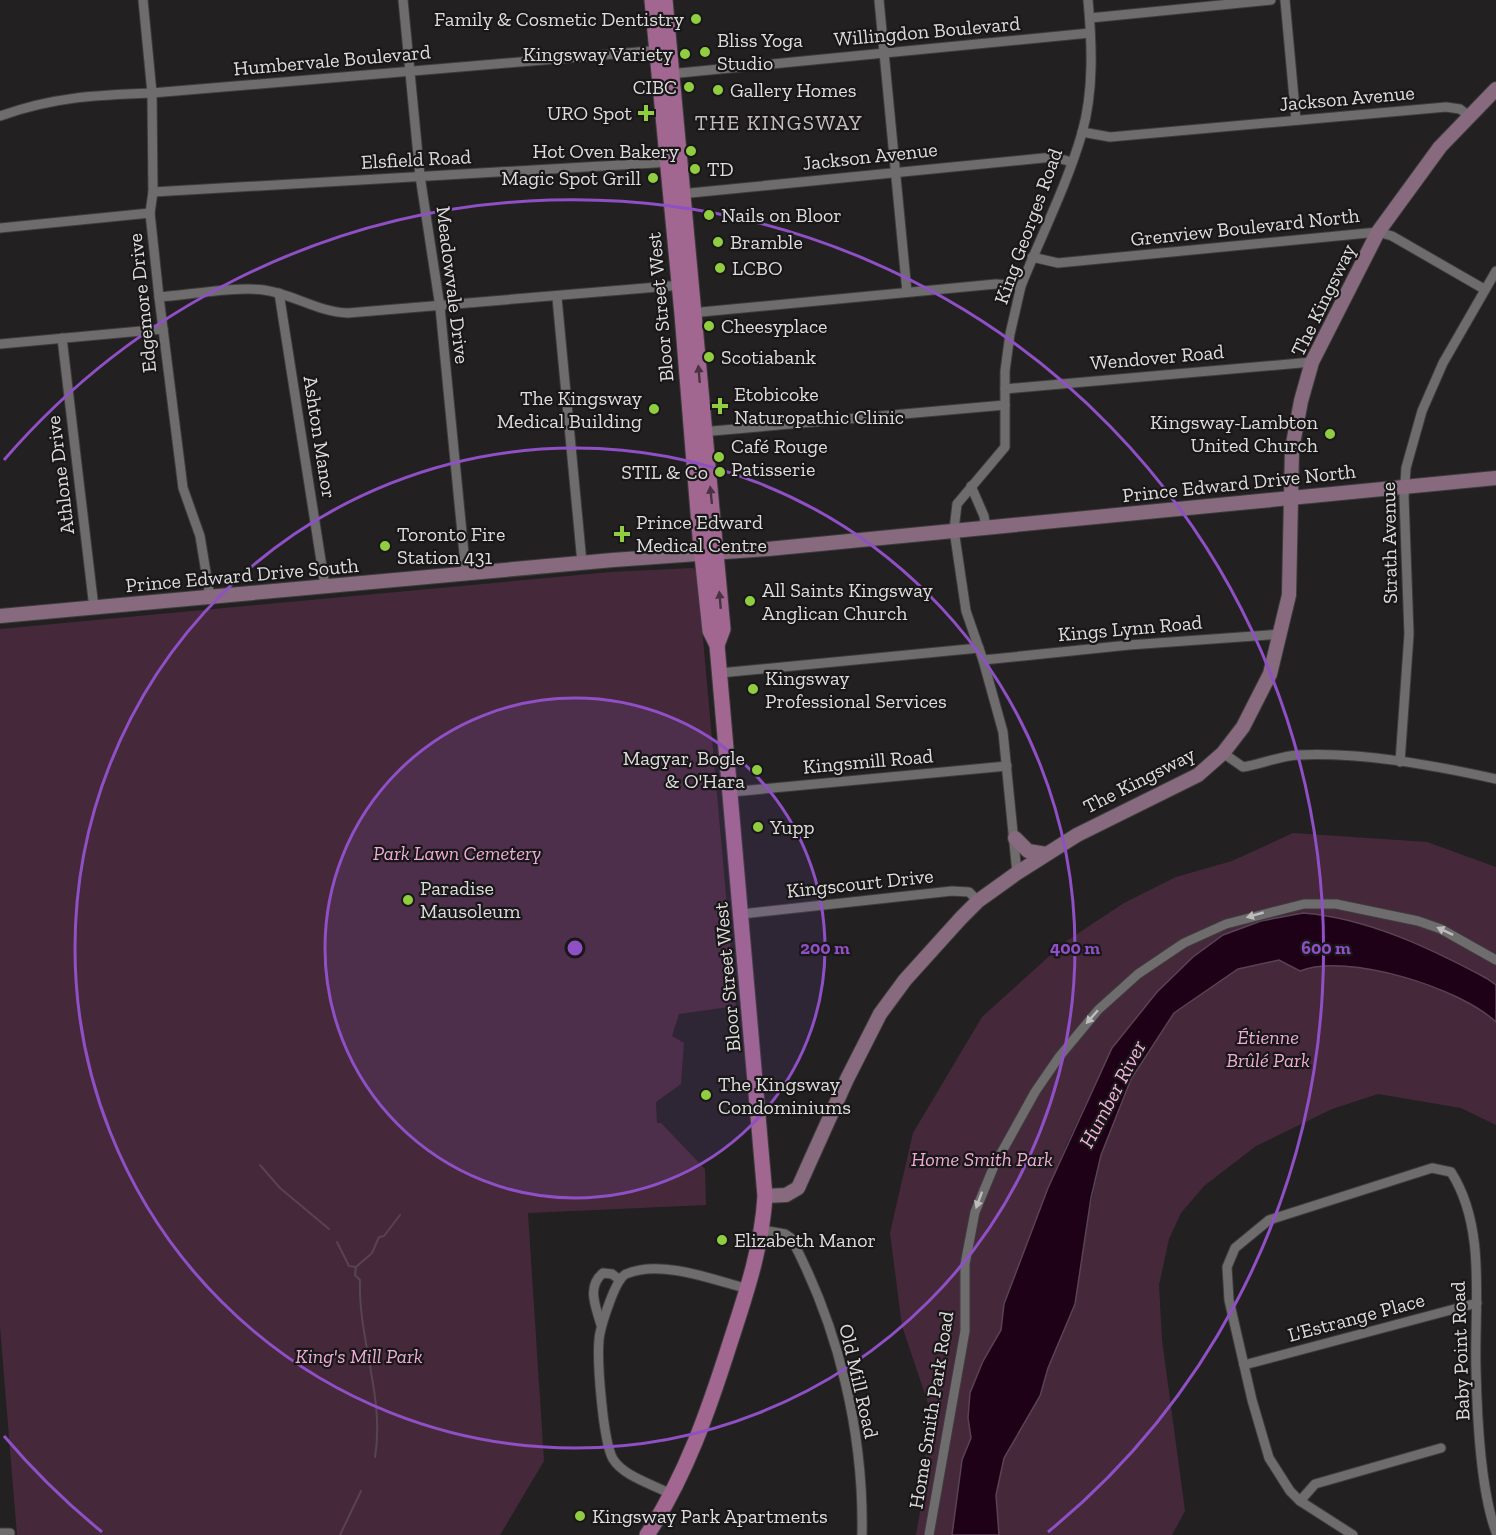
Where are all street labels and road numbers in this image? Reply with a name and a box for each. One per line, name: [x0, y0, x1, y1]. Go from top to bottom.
street label: Willingdon Boulevard: [833, 11, 1021, 51]
street label: Humbervale Boulevard: [232, 39, 432, 81]
street label: Jackson Avenue: [1278, 80, 1416, 116]
street label: Jackson Avenue: [801, 137, 939, 175]
street label: Elsfield Road: [360, 144, 472, 174]
street label: King Georges Road: [989, 145, 1067, 307]
street label: Grenview Boulevard North: [1129, 203, 1362, 251]
street label: Meadowvale Drive: [431, 205, 475, 365]
street label: Bloor Street West: [641, 230, 679, 383]
street label: Edgemore Drive: [123, 232, 161, 374]
street label: The Kingsway: [1285, 239, 1361, 360]
street label: Wendover Road: [1089, 339, 1225, 375]
street label: Ashton Manor: [298, 374, 342, 500]
street label: Athlone Drive: [41, 414, 79, 536]
street label: Prince Edward Drive North: [1121, 459, 1358, 507]
street label: Strath Avenue: [1376, 482, 1402, 604]
street label: Prince Edward Drive South: [124, 553, 360, 597]
street label: Kings Lynn Road: [1057, 610, 1203, 646]
street label: The Kingsway: [1079, 741, 1199, 818]
street label: Kingsmill Road: [802, 743, 934, 779]
street label: Kingscourt Drive: [785, 863, 935, 903]
street label: Bloor Street West: [708, 900, 746, 1053]
street label: Baby Point Road: [1446, 1281, 1474, 1421]
street label: L'Estrange Place: [1285, 1287, 1427, 1347]
street label: Home Smith Park Road: [904, 1309, 958, 1511]
street label: Old Mill Road: [834, 1321, 884, 1441]

